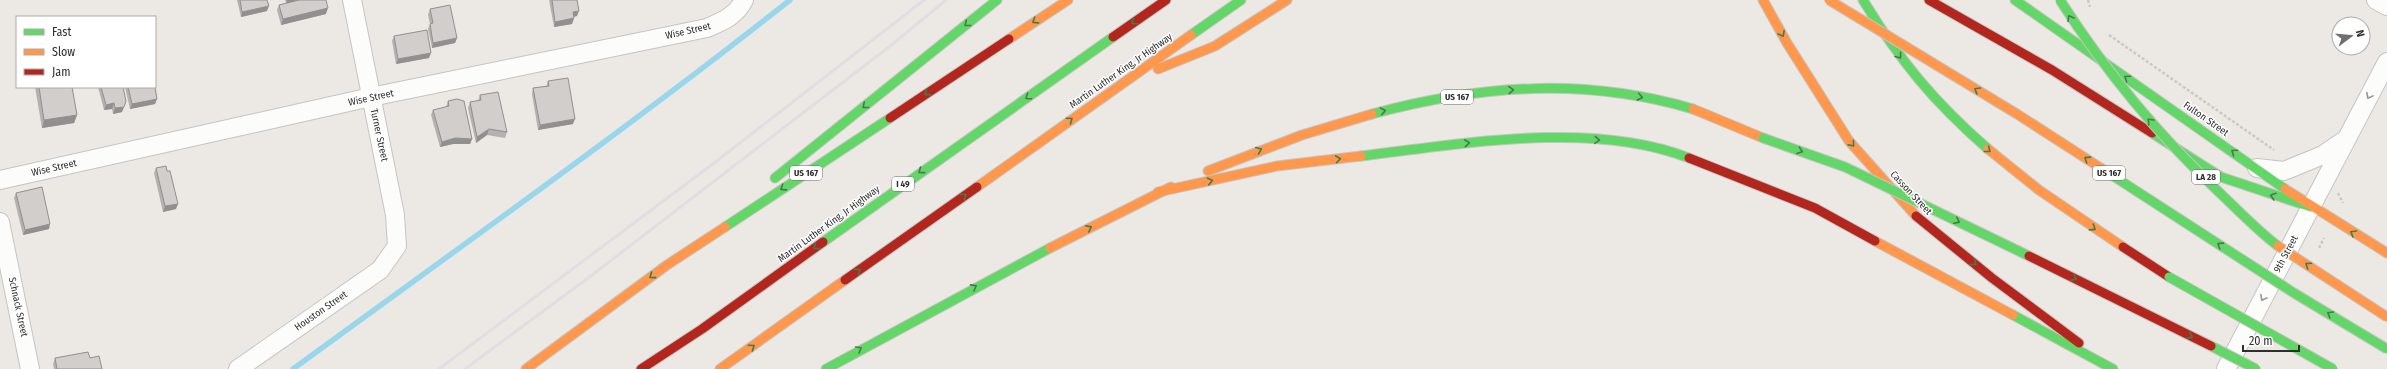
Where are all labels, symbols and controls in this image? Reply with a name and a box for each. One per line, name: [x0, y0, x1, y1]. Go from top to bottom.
one-way arrow: [2068, 15, 2075, 22]
legend: [16, 16, 156, 88]
north arrow: [2331, 16, 2371, 56]
one-way arrow: [1032, 17, 1039, 24]
one-way arrow: [1132, 17, 1139, 24]
street label: Wise Street: [664, 20, 713, 42]
one-way arrow: [964, 20, 971, 27]
text: Fast: [52, 25, 71, 39]
text: N: [2353, 28, 2367, 38]
one-way arrow: [1777, 30, 1784, 37]
street label: Martin Luther King, Jr Highway: [1067, 31, 1175, 111]
text: Slow: [52, 45, 75, 59]
one-way arrow: [1895, 51, 1902, 58]
text: Jam: [52, 65, 70, 79]
one-way arrow: [2124, 75, 2131, 83]
one-way arrow: [1508, 85, 1514, 94]
street label: Wise Street: [347, 87, 396, 109]
one-way arrow: [1974, 87, 1981, 94]
one-way arrow: [924, 88, 931, 96]
road number: US 167: [1441, 90, 1473, 104]
one-way arrow: [1025, 92, 1032, 99]
one-way arrow: [1637, 92, 1643, 101]
one-way arrow: [2366, 92, 2374, 99]
street label: Fulton Street: [2181, 99, 2232, 139]
one-way arrow: [863, 101, 870, 108]
street label: Turner Street: [368, 108, 391, 163]
one-way arrow: [1380, 108, 1386, 116]
one-way arrow: [1066, 117, 1073, 125]
one-way arrow: [2147, 118, 2155, 126]
one-way arrow: [1594, 136, 1600, 145]
one-way arrow: [1464, 139, 1470, 148]
one-way arrow: [1847, 139, 1854, 146]
one-way arrow: [1984, 146, 1991, 153]
one-way arrow: [1255, 147, 1262, 155]
one-way arrow: [1796, 147, 1803, 155]
one-way arrow: [2232, 150, 2239, 157]
one-way arrow: [1335, 155, 1341, 164]
one-way arrow: [2084, 156, 2091, 164]
street label: Wise Street: [30, 157, 79, 179]
road number: US 167: [790, 166, 822, 180]
one-way arrow: [919, 166, 926, 173]
road number: US 167: [2093, 166, 2125, 180]
street label: Casson Street: [1888, 169, 1935, 218]
road number: LA 28: [2192, 170, 2220, 184]
road number: I 49: [892, 177, 914, 191]
one-way arrow: [1207, 177, 1213, 186]
street label: Martin Luther King, Jr Highway: [776, 183, 883, 265]
one-way arrow: [780, 183, 787, 191]
one-way arrow: [2270, 192, 2277, 201]
one-way arrow: [960, 193, 967, 201]
one-way arrow: [1953, 216, 1960, 224]
one-way arrow: [2088, 223, 2095, 230]
one-way arrow: [1085, 225, 1093, 233]
one-way arrow: [2350, 230, 2357, 237]
street label: 9th Street: [2271, 233, 2301, 275]
one-way arrow: [813, 242, 820, 249]
one-way arrow: [2217, 242, 2224, 250]
one-way arrow: [1970, 259, 1977, 266]
one-way arrow: [2305, 262, 2312, 269]
one-way arrow: [854, 268, 861, 276]
one-way arrow: [649, 271, 656, 278]
one-way arrow: [2070, 273, 2077, 281]
street label: Schnack Street: [6, 276, 30, 339]
one-way arrow: [969, 284, 977, 292]
street label: Houston Street: [292, 288, 350, 334]
one-way arrow: [2260, 294, 2268, 301]
one-way arrow: [2327, 312, 2334, 319]
scale bar: [2243, 327, 2299, 353]
one-way arrow: [2186, 331, 2194, 338]
text: 20 m: [2249, 334, 2273, 348]
one-way arrow: [748, 344, 755, 351]
one-way arrow: [855, 347, 862, 354]

